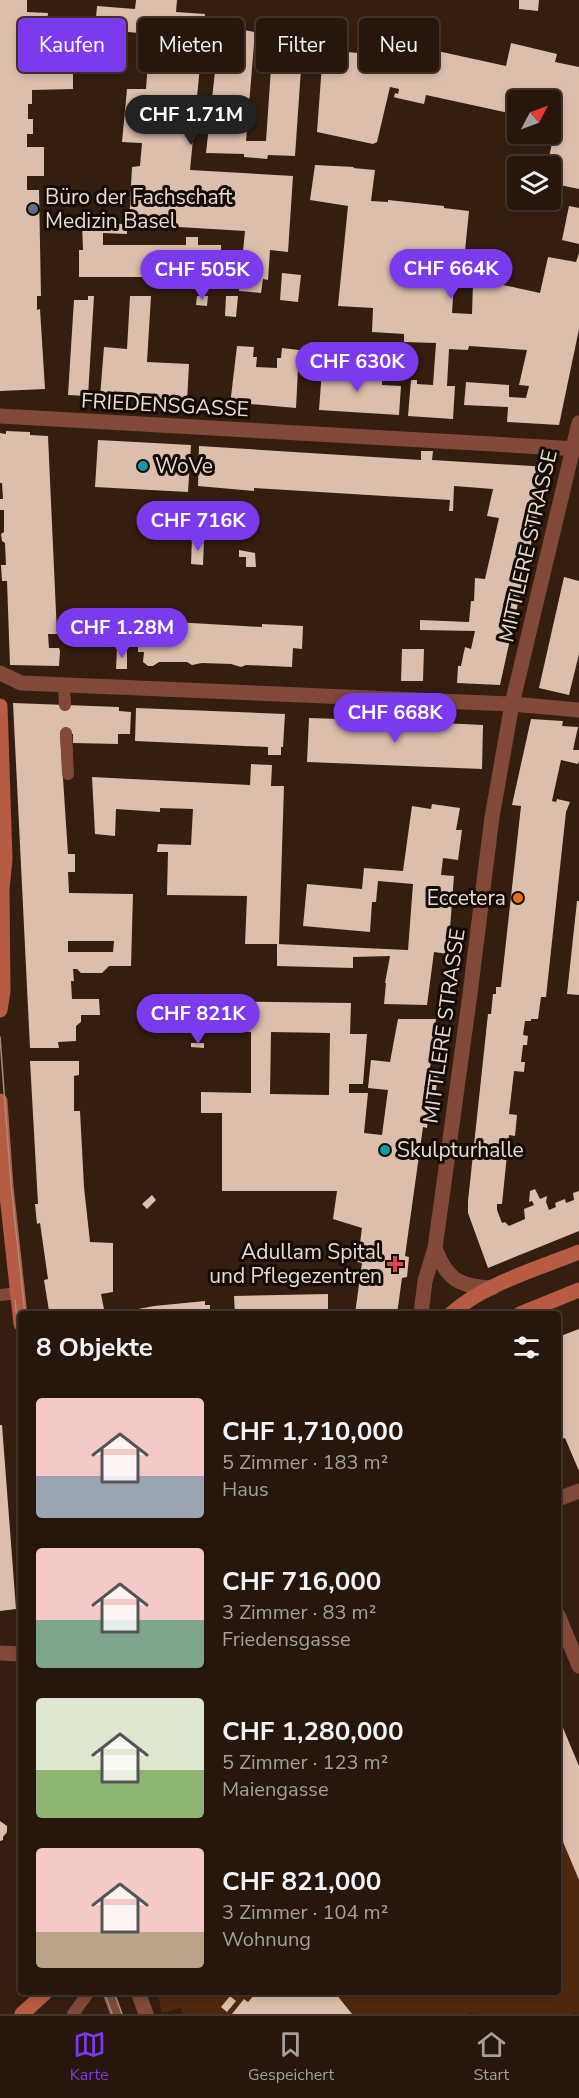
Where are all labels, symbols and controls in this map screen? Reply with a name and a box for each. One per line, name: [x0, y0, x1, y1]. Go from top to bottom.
chip: Kaufen: [18, 18, 126, 72]
chip: Mieten: [138, 18, 244, 72]
chip: Filter: [256, 18, 347, 72]
chip: Neu: [359, 18, 439, 72]
north arrow: [507, 90, 561, 144]
map controls: [507, 90, 561, 210]
pin: CHF 1.71M: [122, 95, 260, 146]
text: CHF 1.71M: [139, 101, 243, 128]
button: layers: [507, 156, 561, 210]
place label: Büro der Fachschaft Medizin Basel: [45, 183, 233, 235]
marker: Büro der Fachschaft Medizin Basel: [26, 202, 40, 216]
pin: CHF 664K: [389, 249, 513, 300]
pin: CHF 505K: [140, 250, 264, 301]
text: CHF 664K: [404, 255, 498, 282]
text: CHF 505K: [155, 256, 249, 283]
pin: CHF 630K: [295, 342, 419, 393]
text: CHF 630K: [310, 348, 404, 375]
street label: FRIEDENSGASSE: [80, 387, 250, 423]
street label: MITTLERE STRASSE: [492, 447, 564, 645]
place label: WoVe: [155, 452, 213, 480]
marker: WoVe: [136, 459, 150, 473]
pin: CHF 716K: [136, 501, 260, 552]
text: CHF 716K: [151, 507, 245, 534]
pin: CHF 1.28M: [53, 608, 191, 659]
text: CHF 1.28M: [70, 614, 174, 641]
pin: CHF 668K: [333, 693, 457, 744]
text: CHF 668K: [348, 699, 442, 726]
place label: Eccetera: [427, 884, 506, 912]
marker: Eccetera: [511, 891, 525, 905]
street label: MITTLERE STRASSE: [416, 927, 472, 1125]
pin: CHF 821K: [136, 994, 260, 1045]
text: CHF 821K: [151, 1000, 245, 1027]
place label: Skulpturhalle: [397, 1136, 524, 1164]
marker: Skulpturhalle: [378, 1143, 392, 1157]
place label: Adullam Spital und Pflegezentren: [209, 1238, 383, 1290]
marker: Adullam Spital und Pflegezentren: [386, 1255, 404, 1273]
text: 8 Objekte: [36, 1330, 153, 1365]
icon: filters: [510, 1331, 543, 1364]
text: CHF 1,710,000: [222, 1414, 403, 1449]
icon: home: [84, 1422, 156, 1494]
text: 5 Zimmer · 183 m²: [222, 1449, 388, 1476]
text: Haus: [222, 1476, 269, 1503]
text: CHF 716,000: [222, 1564, 381, 1599]
icon: home: [84, 1572, 156, 1644]
text: 3 Zimmer · 83 m²: [222, 1599, 376, 1626]
text: Friedensgasse: [222, 1626, 351, 1653]
text: CHF 1,280,000: [222, 1714, 403, 1749]
icon: home: [84, 1722, 156, 1794]
text: 5 Zimmer · 123 m²: [222, 1749, 388, 1776]
text: Maiengasse: [222, 1776, 329, 1803]
text: CHF 821,000: [222, 1864, 381, 1899]
icon: home: [84, 1872, 156, 1944]
text: 3 Zimmer · 104 m²: [222, 1899, 388, 1926]
text: Wohnung: [222, 1926, 311, 1953]
tab: Karte: [70, 2028, 108, 2086]
tab: Gespeichert: [248, 2028, 334, 2086]
tab: Start: [474, 2028, 509, 2086]

